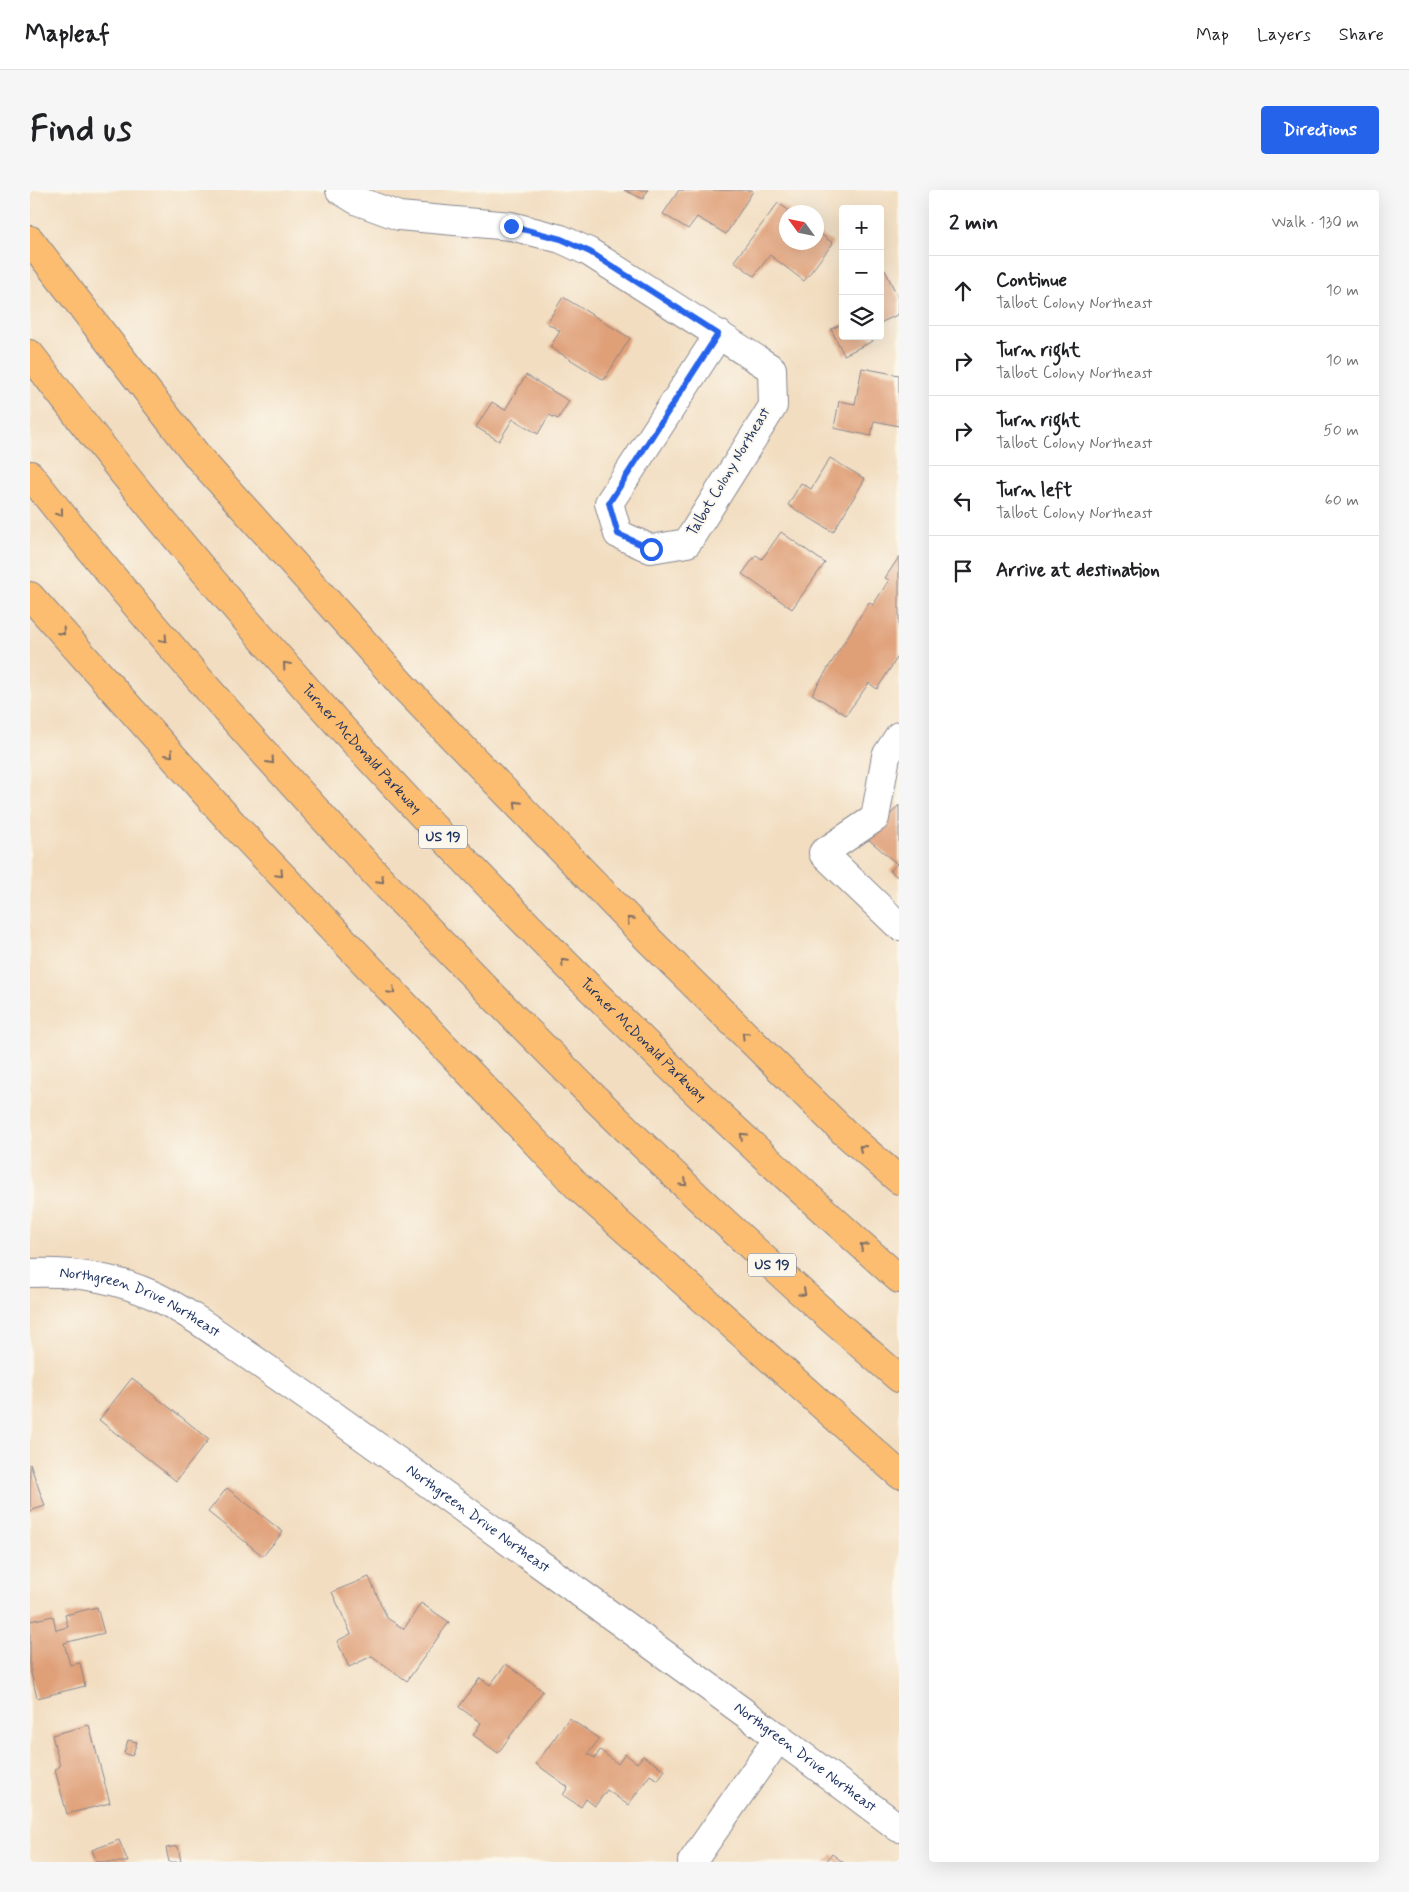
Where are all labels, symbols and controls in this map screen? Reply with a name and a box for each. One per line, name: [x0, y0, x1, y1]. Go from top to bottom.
text: Mapleaf: [25, 19, 110, 50]
text: Map: [1196, 23, 1229, 47]
text: Layers: [1257, 23, 1311, 47]
text: Share: [1339, 23, 1384, 47]
button: Directions: [1261, 106, 1379, 154]
text: Find us: [30, 107, 132, 153]
north arrow: [779, 205, 824, 250]
map controls: [839, 205, 884, 340]
button: +: [839, 205, 884, 250]
text: 2 min: [949, 209, 998, 237]
text: Walk · 130 m: [1272, 212, 1359, 233]
route end: [500, 215, 523, 238]
button: −: [839, 250, 884, 295]
text: Continue: [996, 268, 1067, 293]
icon: ahead: [949, 277, 977, 305]
text: 10 m: [1326, 280, 1359, 301]
text: Talbot Colony Northeast: [996, 293, 1153, 314]
button: layers: [839, 295, 884, 340]
text: Turn right: [996, 338, 1080, 363]
icon: right: [949, 347, 977, 375]
text: 10 m: [1326, 350, 1359, 371]
text: Talbot Colony Northeast: [996, 363, 1153, 384]
street label: Talbot Colony Northeast: [683, 403, 776, 540]
text: Turn right: [996, 408, 1080, 433]
icon: right: [949, 417, 977, 445]
text: 50 m: [1323, 420, 1359, 441]
text: Talbot Colony Northeast: [996, 433, 1153, 454]
text: Turn left: [996, 478, 1072, 503]
icon: left: [949, 487, 977, 515]
text: 60 m: [1325, 490, 1359, 511]
text: Talbot Colony Northeast: [996, 503, 1153, 524]
one-way arrow: [55, 508, 64, 517]
route start: [640, 538, 663, 561]
icon: arrive: [949, 557, 977, 585]
text: Arrive at destination: [996, 558, 1160, 583]
one-way arrow: [57, 627, 66, 636]
one-way arrow: [158, 633, 167, 642]
one-way arrow: [282, 661, 291, 670]
street label: Turner McDonald Parkway: [297, 680, 426, 819]
one-way arrow: [164, 748, 173, 757]
one-way arrow: [265, 755, 274, 764]
one-way arrow: [514, 800, 523, 809]
road number: US 19: [419, 826, 467, 849]
one-way arrow: [274, 868, 283, 877]
one-way arrow: [375, 874, 384, 883]
one-way arrow: [627, 917, 636, 926]
one-way arrow: [561, 959, 570, 968]
street label: Turner McDonald Parkway: [576, 974, 711, 1107]
one-way arrow: [386, 986, 395, 995]
one-way arrow: [742, 1031, 751, 1040]
one-way arrow: [740, 1133, 749, 1142]
one-way arrow: [859, 1144, 868, 1153]
one-way arrow: [678, 1177, 687, 1186]
one-way arrow: [859, 1243, 868, 1252]
road number: US 19: [748, 1254, 796, 1276]
street label: Northgreen Drive Northeast: [59, 1263, 225, 1343]
one-way arrow: [798, 1287, 807, 1296]
street label: Northgreen Drive Northeast: [402, 1460, 554, 1578]
street label: Northgreen Drive Northeast: [730, 1698, 881, 1818]

